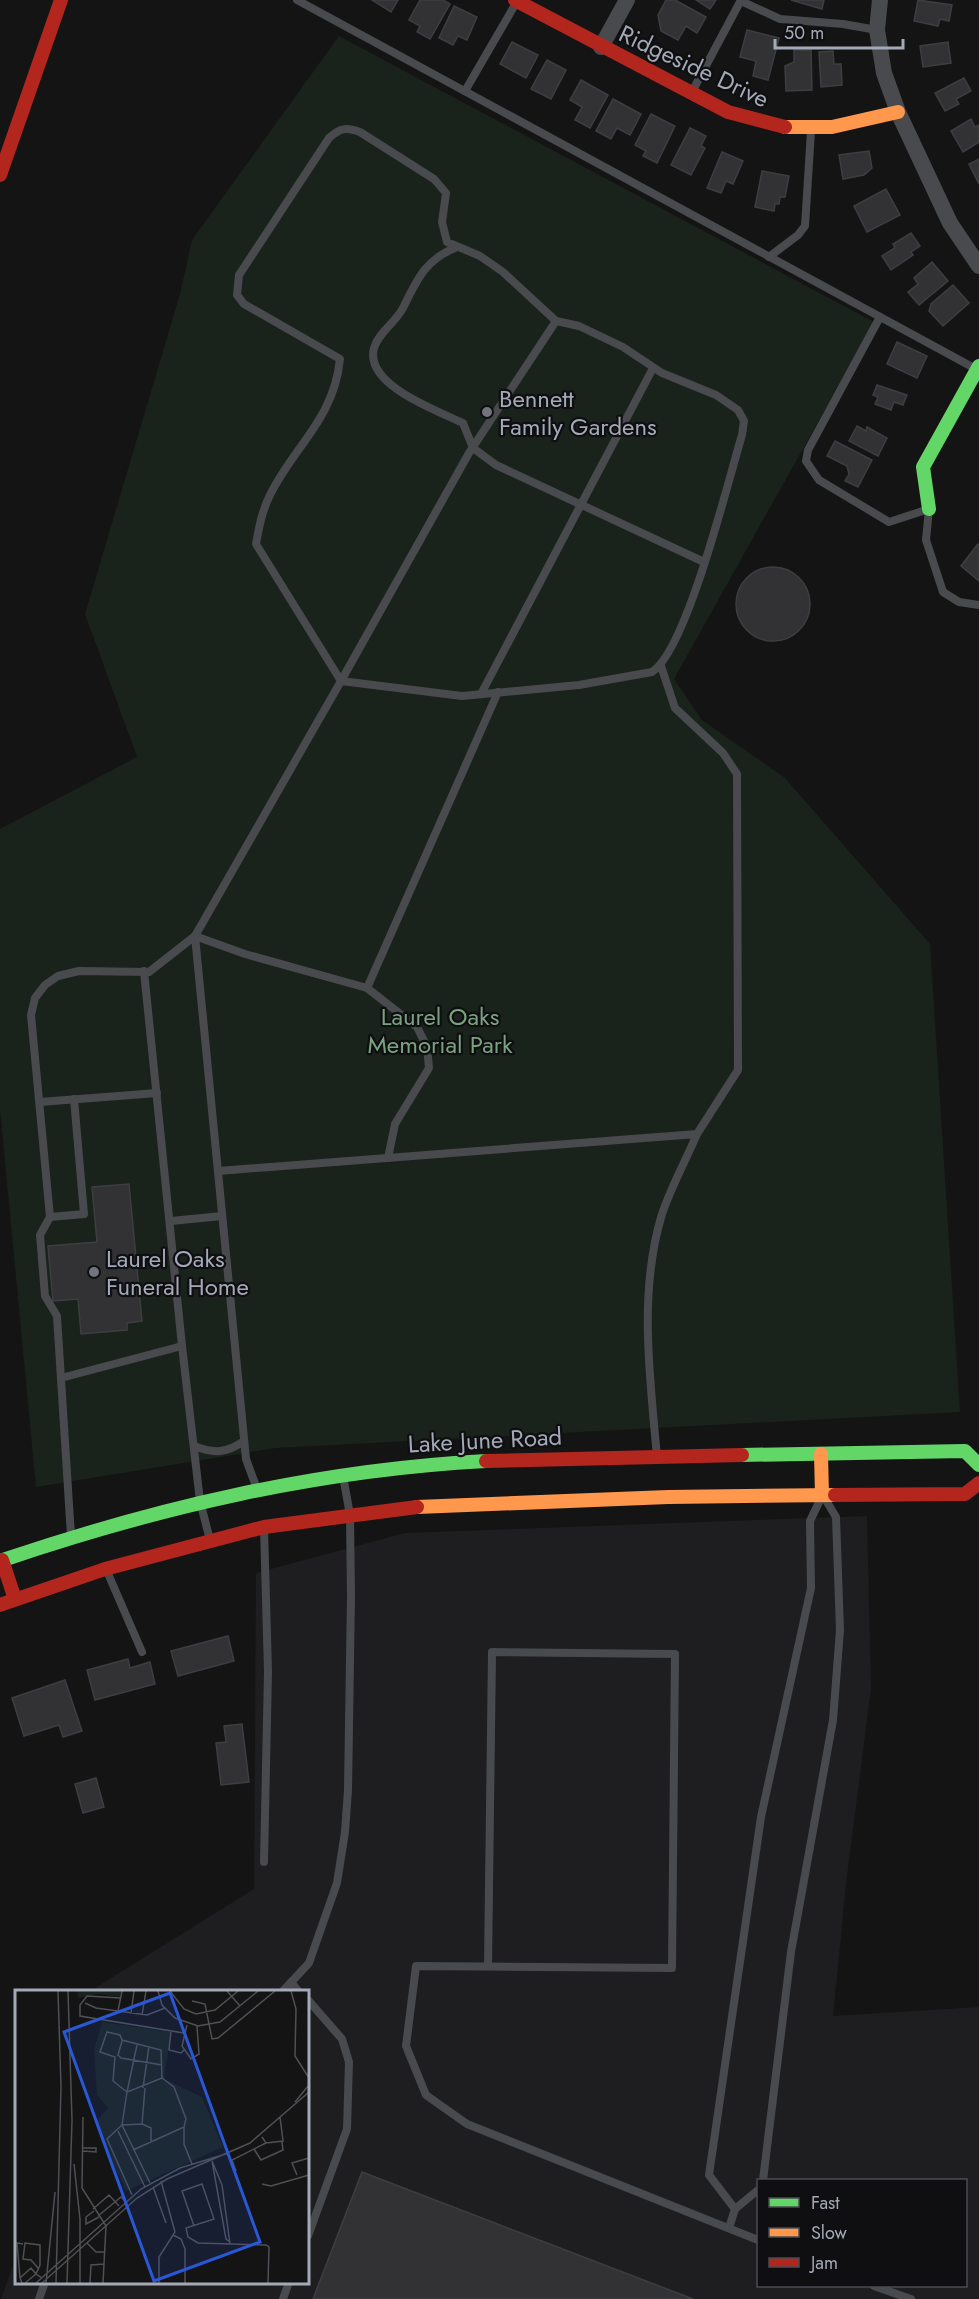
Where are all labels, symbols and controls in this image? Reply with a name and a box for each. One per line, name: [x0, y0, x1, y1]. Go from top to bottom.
scale bar: [775, 12, 902, 50]
street label: Ridgeside Drive: [613, 16, 775, 116]
text: 50 m: [784, 20, 824, 46]
place label: Bennett Family Gardens: [499, 381, 657, 444]
marker: Bennett Family Gardens: [480, 405, 494, 419]
park label: Laurel Oaks Memorial Park: [367, 999, 513, 1062]
place label: Laurel Oaks Funeral Home: [106, 1241, 249, 1304]
marker: Laurel Oaks Funeral Home: [87, 1265, 101, 1279]
street label: Lake June Road: [407, 1418, 563, 1462]
inset map: [15, 1990, 309, 2284]
legend: [757, 2179, 967, 2287]
text: Fast: [811, 2190, 840, 2216]
text: Slow: [811, 2220, 848, 2246]
text: Jam: [809, 2250, 838, 2276]

